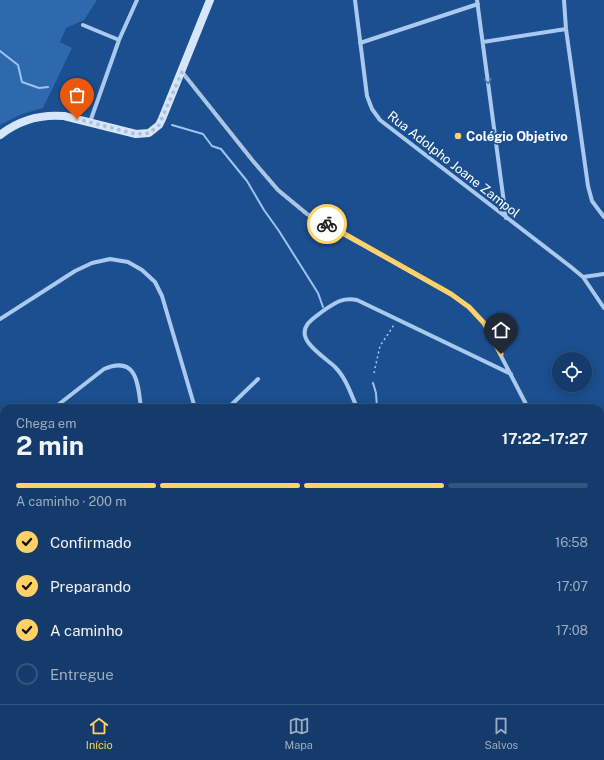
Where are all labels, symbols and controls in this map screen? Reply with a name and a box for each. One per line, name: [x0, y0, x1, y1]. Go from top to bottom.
pin: [60, 78, 94, 119]
one-way arrow: [483, 78, 492, 84]
icon: bag: [66, 84, 88, 106]
street label: Rua Adolpho Joane Zampol: [385, 108, 523, 221]
place label: Colégio Objetivo: [466, 129, 568, 144]
marker: Colégio Objetivo: [453, 131, 463, 141]
courier: [307, 204, 347, 244]
icon: bike: [316, 213, 338, 235]
pin: [484, 313, 518, 354]
icon: home: [490, 319, 512, 341]
map controls: [552, 352, 592, 392]
button: locate: [552, 352, 592, 392]
text: Chega em: [16, 416, 76, 431]
text: 2 min: [16, 430, 84, 461]
text: 17:22–17:27: [502, 430, 588, 447]
text: A caminho · 200 m: [16, 494, 126, 509]
icon: check: [16, 531, 38, 553]
text: Confirmado: [50, 534, 131, 551]
text: 16:58: [555, 535, 588, 550]
icon: check: [16, 575, 38, 597]
text: Preparando: [50, 578, 131, 595]
text: 17:07: [556, 579, 588, 594]
icon: check: [16, 619, 38, 641]
text: A caminho: [50, 622, 123, 639]
text: 17:08: [556, 623, 588, 638]
text: Entregue: [50, 666, 114, 683]
tab: Início: [86, 715, 113, 751]
tab: Mapa: [284, 715, 313, 751]
tab: Salvos: [484, 715, 518, 751]

